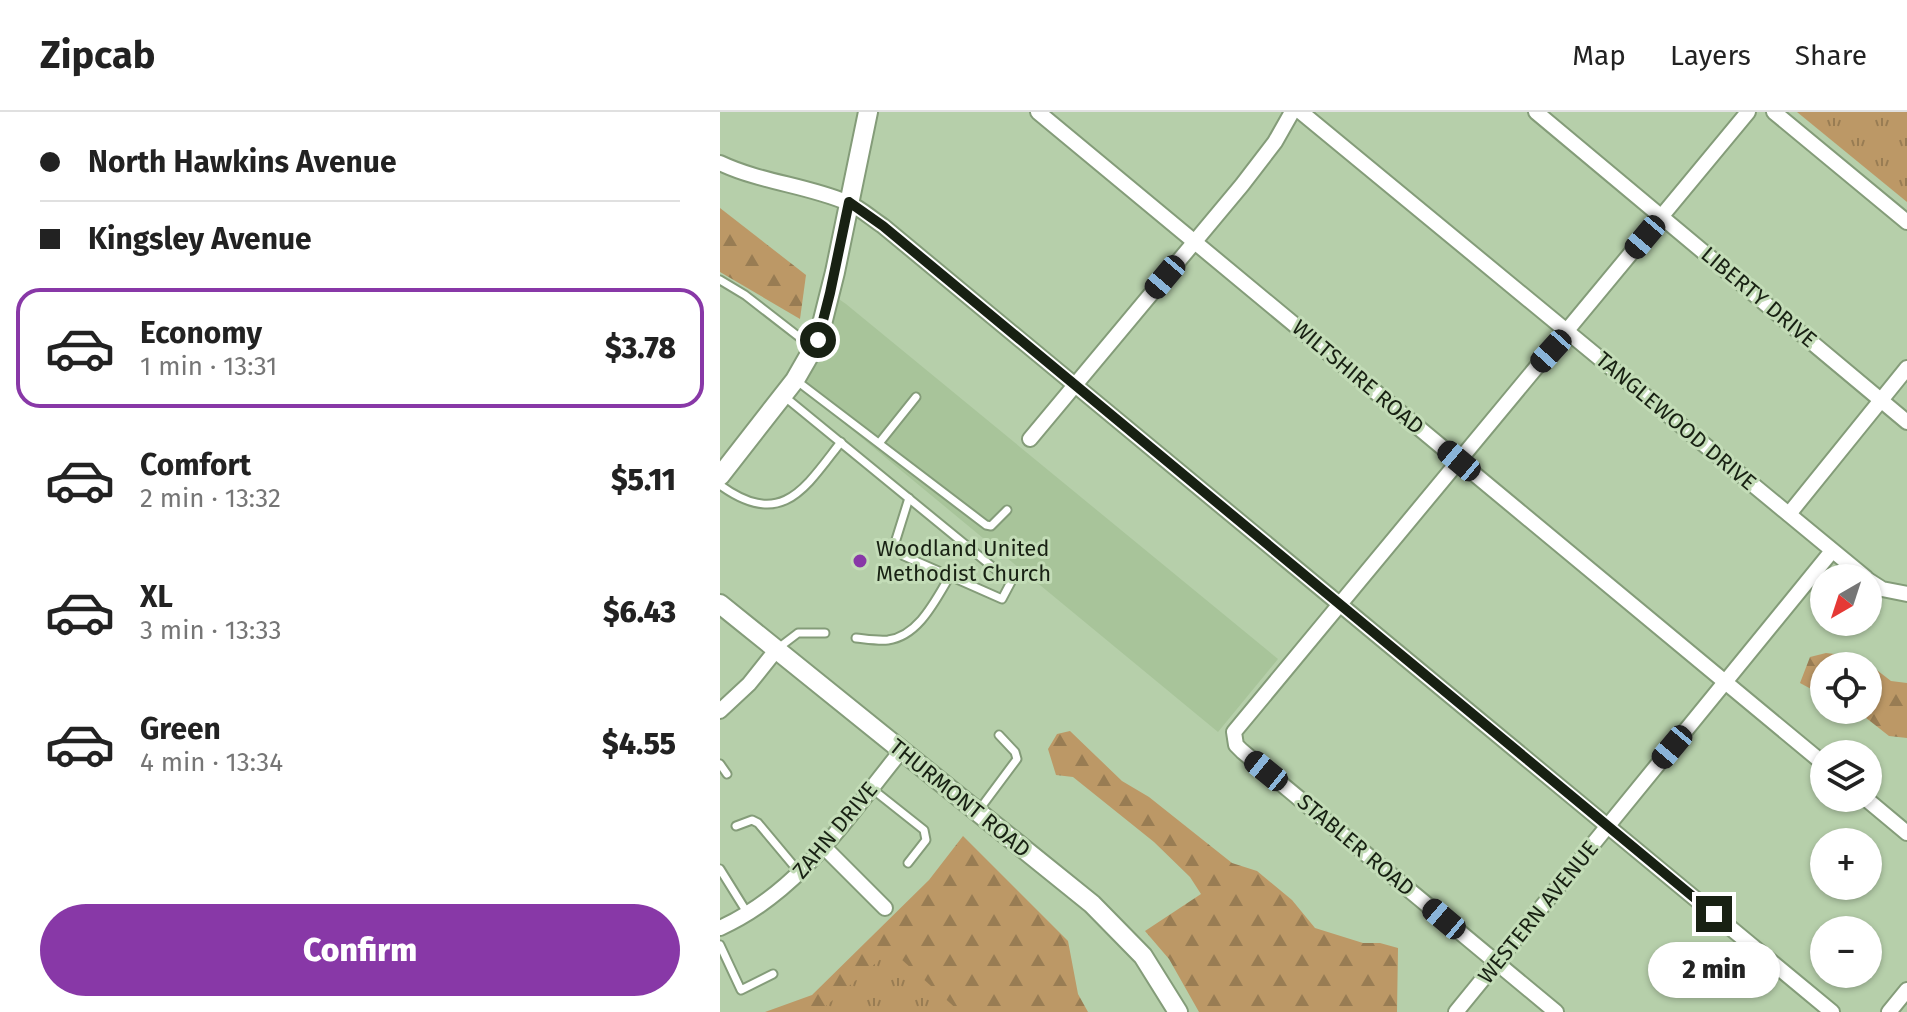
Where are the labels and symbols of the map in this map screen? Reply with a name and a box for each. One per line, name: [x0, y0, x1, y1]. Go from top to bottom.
car: [1620, 211, 1670, 263]
street label: LIBERTY DRIVE: [1696, 241, 1822, 353]
car: [1140, 251, 1190, 303]
street label: WILTSHIRE ROAD: [1287, 314, 1429, 440]
route start: [800, 322, 836, 358]
car: [1526, 325, 1576, 377]
street label: TANGLEWOOD DRIVE: [1590, 346, 1762, 496]
car: [1433, 436, 1485, 486]
place label: Woodland United Methodist Church: [876, 535, 1051, 587]
marker: Woodland United Methodist Church: [851, 552, 869, 570]
north arrow: [1810, 564, 1882, 636]
car: [1647, 721, 1697, 773]
street label: THURMONT ROAD: [884, 733, 1036, 863]
car: [1240, 747, 1292, 795]
street label: ZAHN DRIVE: [787, 776, 883, 884]
street label: STABLER ROAD: [1292, 788, 1420, 902]
street label: WESTERN AVENUE: [1472, 835, 1604, 989]
car: [1418, 894, 1470, 944]
route end: [1696, 896, 1732, 932]
callout: 2 min: [1648, 942, 1780, 998]

